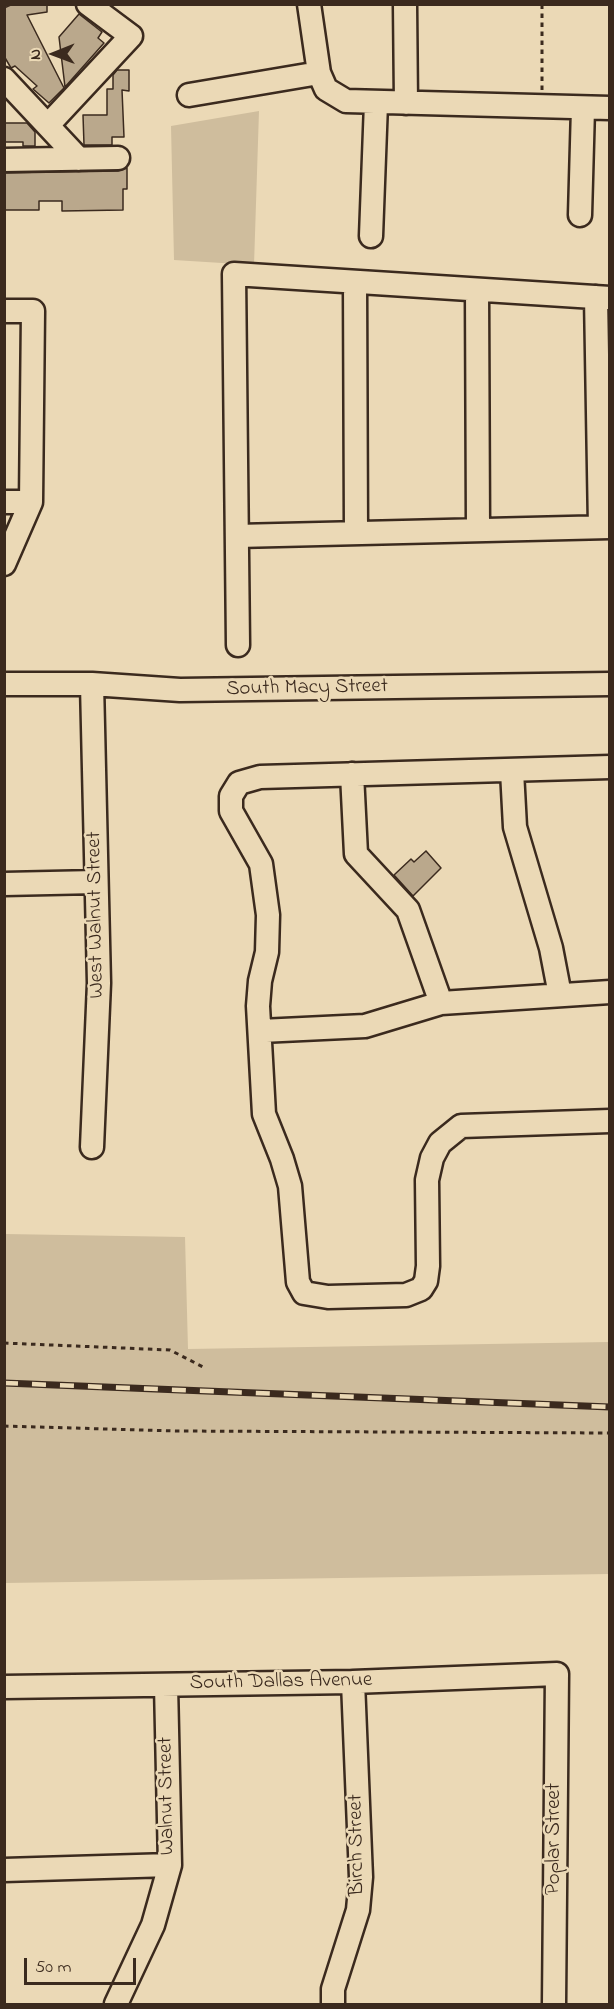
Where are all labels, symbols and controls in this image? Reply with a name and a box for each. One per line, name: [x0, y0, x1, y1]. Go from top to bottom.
north arrow: [24, 24, 84, 84]
text: N: [24, 49, 48, 60]
street label: South Macy Street: [226, 675, 388, 703]
street label: West Walnut Street: [83, 831, 111, 999]
street label: South Dallas Avenue: [190, 1669, 372, 1697]
street label: Walnut Street: [154, 1736, 182, 1856]
street label: Poplar Street: [543, 1783, 569, 1895]
street label: Birch Street: [345, 1794, 371, 1896]
scale bar: [27, 1946, 140, 1984]
text: 50 m: [35, 1955, 72, 1981]

